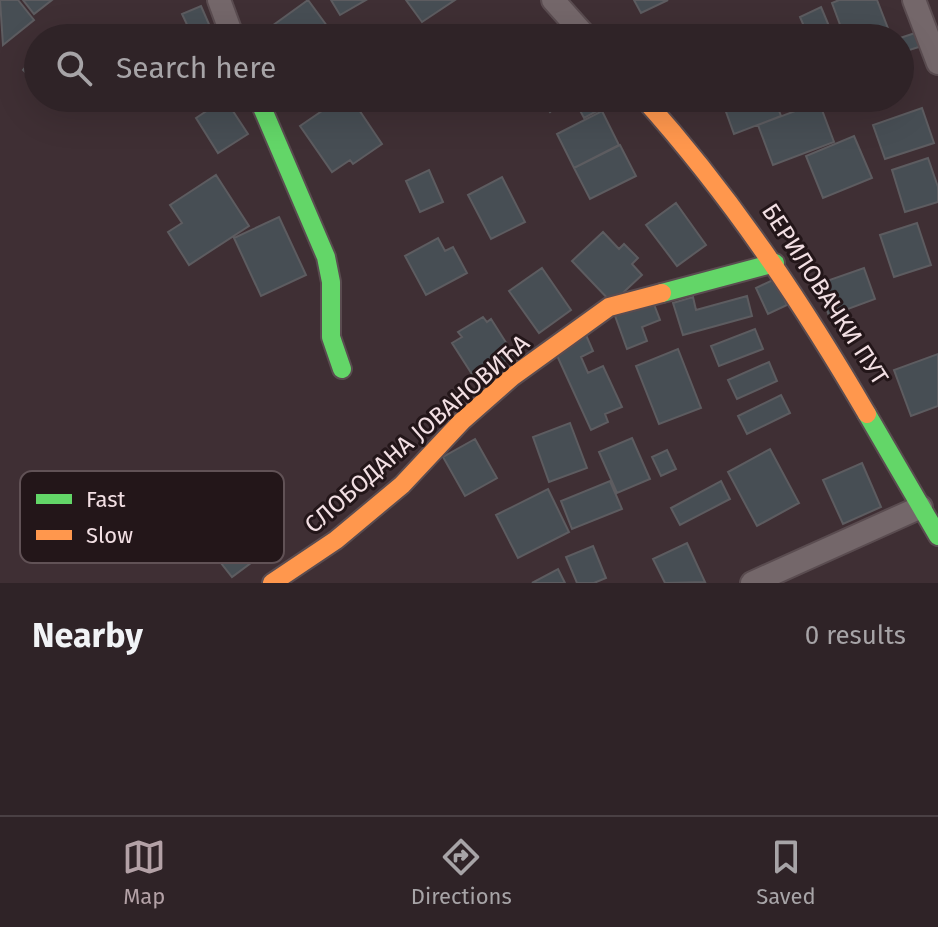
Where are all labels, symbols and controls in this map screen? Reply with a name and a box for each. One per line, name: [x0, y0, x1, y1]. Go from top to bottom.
search box: [24, 24, 914, 112]
icon: search: [52, 46, 96, 90]
text: Search here: [116, 50, 276, 86]
street label: БЕРИЛОВАЧКИ ПУТ: [756, 198, 894, 390]
street label: СЛОБОДАНА ЈОВАНОВИЋА: [299, 329, 535, 539]
legend: [20, 471, 284, 563]
text: Fast: [86, 486, 126, 513]
text: Slow: [86, 522, 133, 549]
text: Nearby: [32, 615, 143, 656]
text: 0 results: [805, 620, 906, 651]
tab: Map: [122, 835, 166, 910]
tab: Directions: [411, 835, 512, 910]
tab: Saved: [756, 835, 816, 910]

